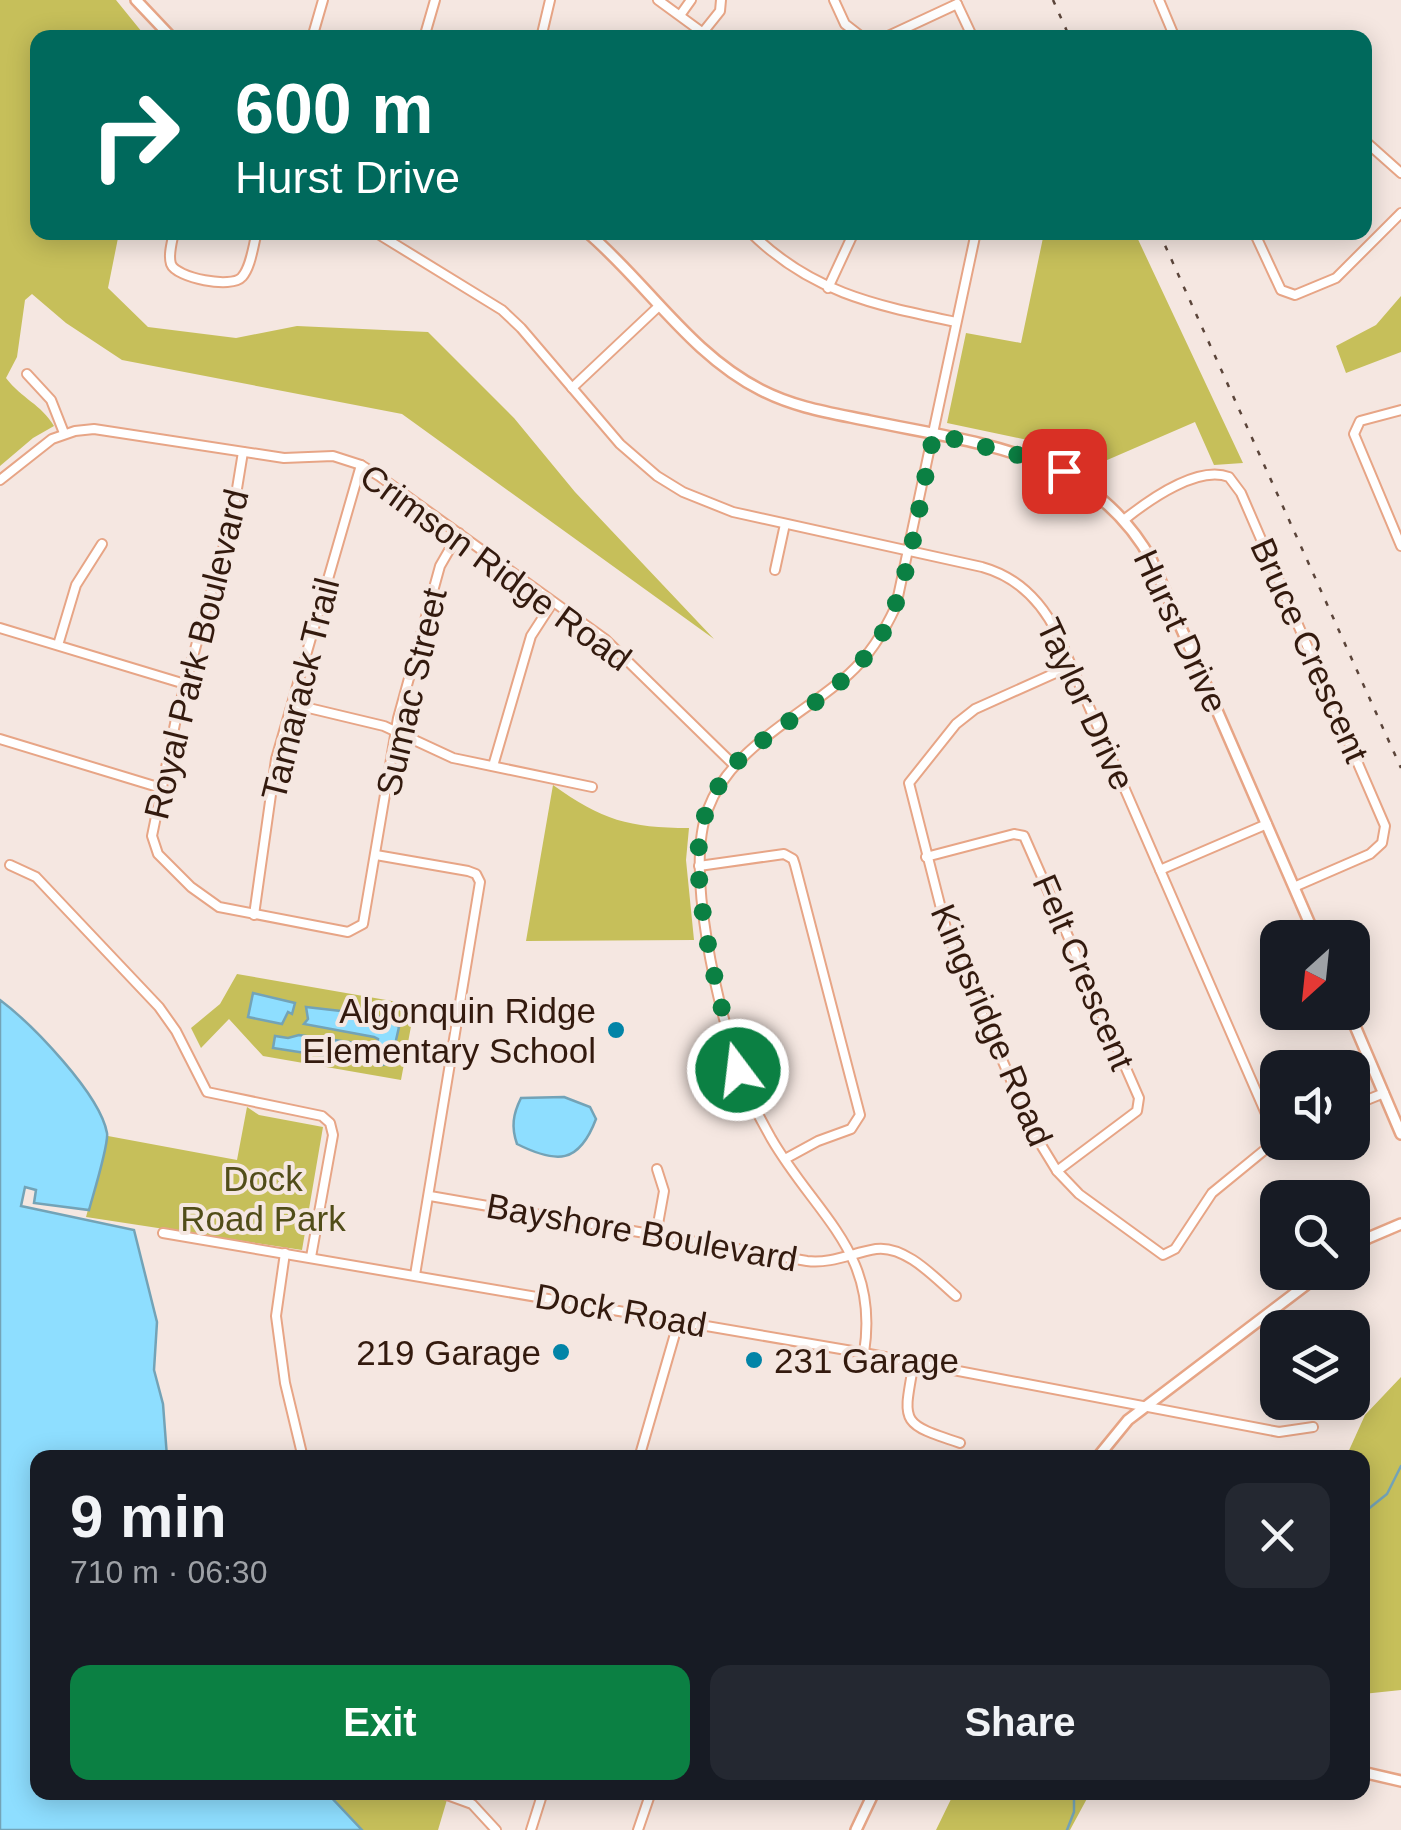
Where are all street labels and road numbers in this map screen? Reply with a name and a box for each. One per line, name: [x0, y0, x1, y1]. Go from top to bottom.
street label: Crimson Ridge Road: [353, 456, 639, 678]
street label: Royal Park Boulevard: [136, 485, 256, 823]
street label: Bruce Crescent: [1243, 532, 1377, 768]
street label: Hurst Drive: [1126, 543, 1236, 719]
street label: Tamarack Trail: [254, 574, 346, 804]
street label: Sumac Street: [368, 584, 454, 800]
street label: Taylor Drive: [1029, 612, 1143, 796]
street label: Felt Crescent: [1025, 869, 1143, 1076]
street label: Kingsridge Road: [923, 898, 1061, 1152]
street label: Bayshore Boulevard: [483, 1185, 801, 1279]
street label: Dock Road: [532, 1276, 710, 1344]

